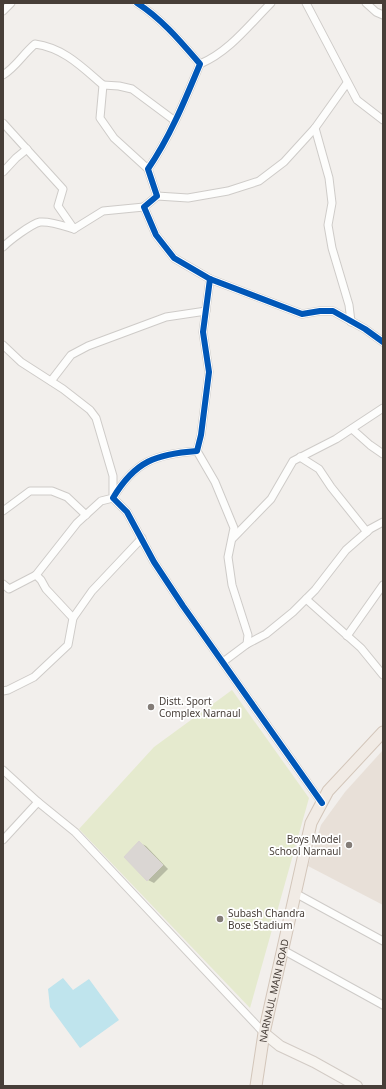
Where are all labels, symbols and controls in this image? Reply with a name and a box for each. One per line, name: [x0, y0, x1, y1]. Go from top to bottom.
place label: Distt. Sport Complex Narnaul: [159, 694, 241, 720]
marker: Distt. Sport Complex Narnaul: [146, 702, 156, 712]
place label: Boys Model School Narnaul: [269, 832, 341, 858]
marker: Boys Model School Narnaul: [344, 840, 354, 850]
place label: Subash Chandra Bose Stadium: [228, 906, 305, 932]
marker: Subash Chandra Bose Stadium: [215, 914, 225, 924]
street label: NARNAUL MAIN ROAD: [256, 937, 292, 1044]

